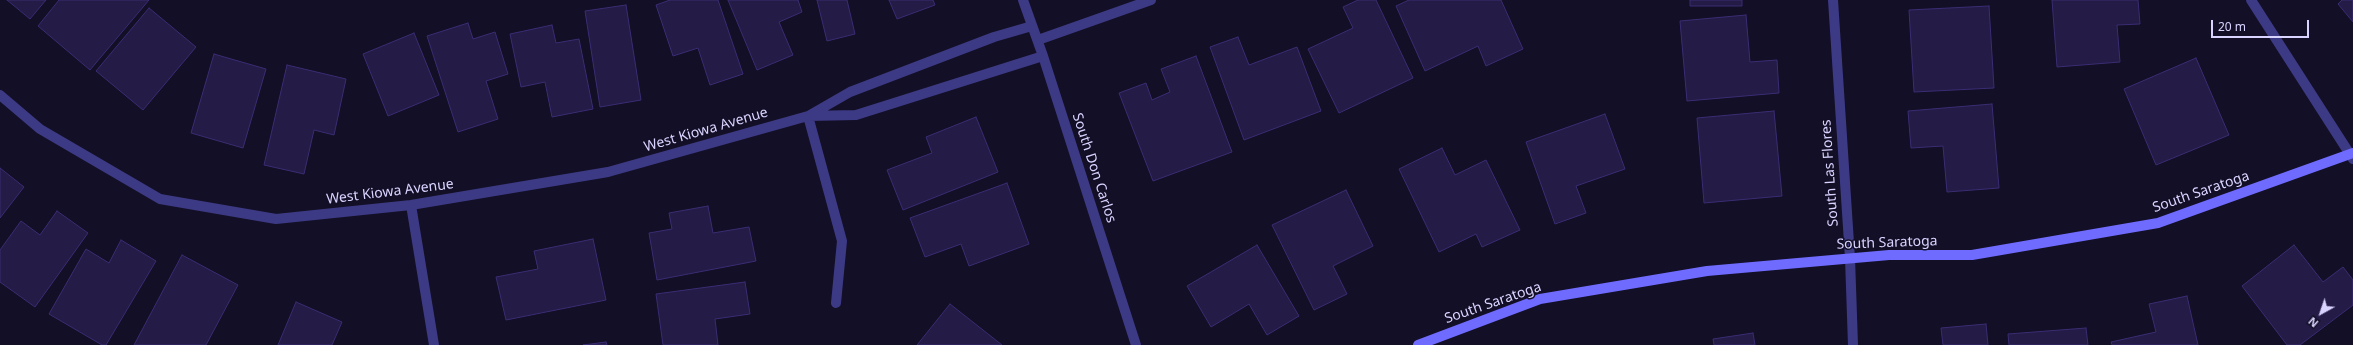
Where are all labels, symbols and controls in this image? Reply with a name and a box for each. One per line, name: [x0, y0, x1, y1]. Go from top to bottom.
scale bar: [2213, 12, 2311, 38]
text: 20 m: [2218, 18, 2246, 35]
street label: West Kiowa Avenue: [642, 104, 770, 156]
street label: South Don Carlos: [1068, 111, 1120, 225]
street label: South Las Flores: [1818, 119, 1842, 227]
street label: South Saratoga: [2150, 168, 2252, 216]
street label: West Kiowa Avenue: [325, 176, 455, 208]
street label: South Saratoga: [1836, 233, 1938, 253]
street label: South Saratoga: [1442, 279, 1544, 327]
north arrow: [2301, 293, 2341, 333]
text: N: [2305, 314, 2321, 331]

